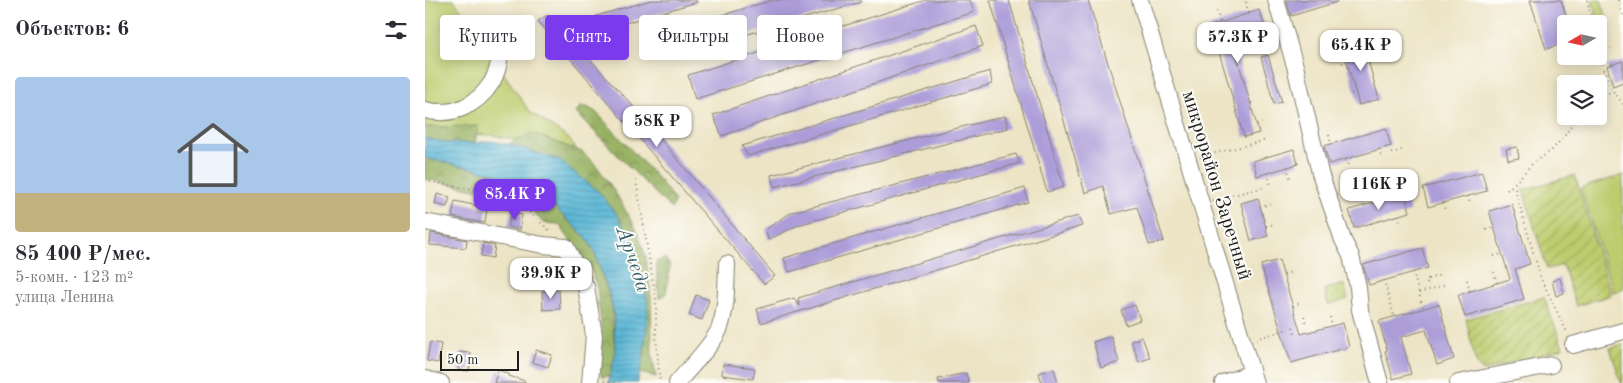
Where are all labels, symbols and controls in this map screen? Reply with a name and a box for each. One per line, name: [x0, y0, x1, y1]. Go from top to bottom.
chip: Купить: [440, 15, 535, 60]
chip: Снять: [545, 15, 629, 60]
chip: Фильтры: [639, 15, 747, 60]
chip: Новое: [757, 15, 842, 60]
north arrow: [1557, 15, 1607, 65]
map controls: [1557, 15, 1607, 125]
icon: filters: [382, 16, 410, 44]
text: Объектов: 6: [15, 19, 129, 40]
pin: 57.3K ₽: [1192, 22, 1284, 64]
text: 57.3K ₽: [1208, 30, 1268, 46]
pin: 65.4K ₽: [1315, 30, 1407, 72]
text: 65.4K ₽: [1331, 38, 1391, 54]
button: layers: [1557, 75, 1607, 125]
street label: микрорайон Заречный: [1178, 89, 1254, 283]
pin: 58K ₽: [622, 106, 692, 148]
icon: home: [168, 110, 258, 200]
text: 58K ₽: [634, 114, 680, 130]
pin: 116K ₽: [1338, 168, 1420, 211]
text: 116K ₽: [1351, 177, 1407, 193]
pin: 85.4K ₽: [469, 178, 561, 221]
text: 85.4K ₽: [485, 187, 545, 203]
water label: Арчеда: [611, 223, 654, 295]
text: 85 400 ₽/мес.: [15, 244, 151, 265]
pin: 39.9K ₽: [505, 258, 597, 300]
text: 39.9K ₽: [521, 266, 581, 282]
text: 5-комн. · 123 m²: [15, 270, 133, 286]
text: улица Ленина: [15, 290, 114, 306]
scale bar: [440, 348, 519, 371]
text: 50 m: [447, 353, 478, 367]

